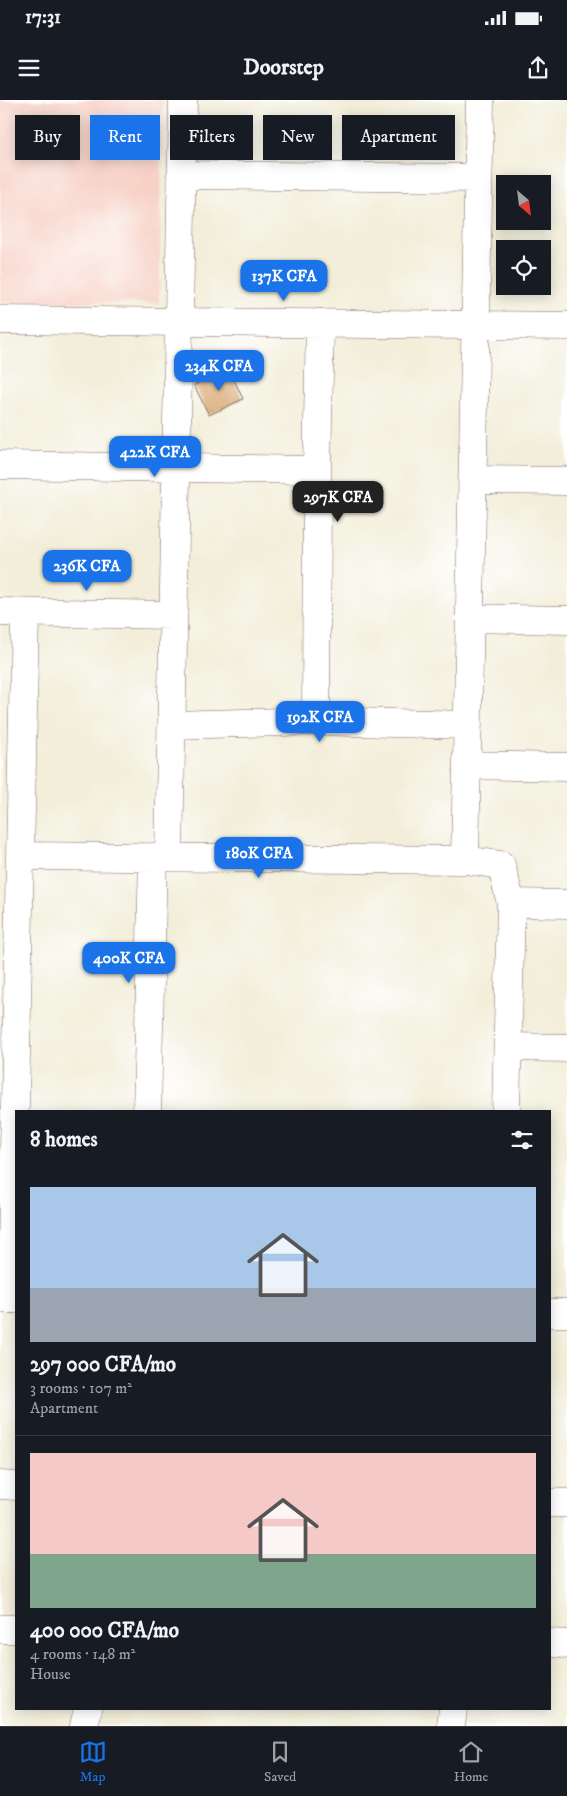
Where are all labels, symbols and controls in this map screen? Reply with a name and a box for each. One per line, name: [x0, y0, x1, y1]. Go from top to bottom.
text: 17:31: [25, 6, 61, 29]
icon: menu: [15, 54, 43, 82]
text: Doorstep: [243, 54, 324, 81]
icon: share: [524, 54, 552, 82]
chip: Buy: [15, 115, 80, 160]
chip: Rent: [90, 115, 160, 160]
chip: Filters: [170, 115, 253, 160]
chip: New: [263, 115, 332, 160]
chip: Apartment: [342, 115, 455, 160]
north arrow: [496, 175, 551, 230]
map controls: [496, 175, 551, 295]
button: locate: [496, 240, 551, 295]
pin: 137K CFA: [232, 260, 336, 302]
text: 137K CFA: [251, 266, 317, 286]
pin: 234K CFA: [167, 350, 271, 392]
text: 234K CFA: [185, 356, 253, 376]
pin: 422K CFA: [103, 436, 207, 478]
text: 422K CFA: [120, 442, 190, 462]
pin: 297K CFA: [286, 480, 390, 523]
text: 297K CFA: [303, 487, 373, 507]
pin: 236K CFA: [35, 550, 139, 592]
text: 236K CFA: [53, 556, 121, 576]
pin: 192K CFA: [268, 700, 372, 743]
text: 192K CFA: [287, 707, 353, 727]
pin: 180K CFA: [207, 836, 311, 879]
text: 180K CFA: [225, 843, 293, 863]
pin: 400K CFA: [77, 942, 181, 984]
text: 400K CFA: [93, 948, 165, 968]
icon: filters: [508, 1126, 536, 1154]
text: 8 homes: [30, 1127, 98, 1153]
icon: home: [238, 1220, 328, 1310]
text: 297 000 CFA/mo: [30, 1352, 176, 1378]
text: 3 rooms · 107 m²: [30, 1378, 132, 1398]
text: Apartment: [30, 1398, 98, 1418]
icon: home: [238, 1485, 328, 1575]
text: 400 000 CFA/mo: [30, 1618, 179, 1644]
text: 4 rooms · 148 m²: [30, 1644, 135, 1664]
text: House: [30, 1664, 71, 1684]
tab: Map: [79, 1738, 107, 1786]
tab: Saved: [264, 1738, 296, 1786]
tab: Home: [454, 1738, 488, 1786]

